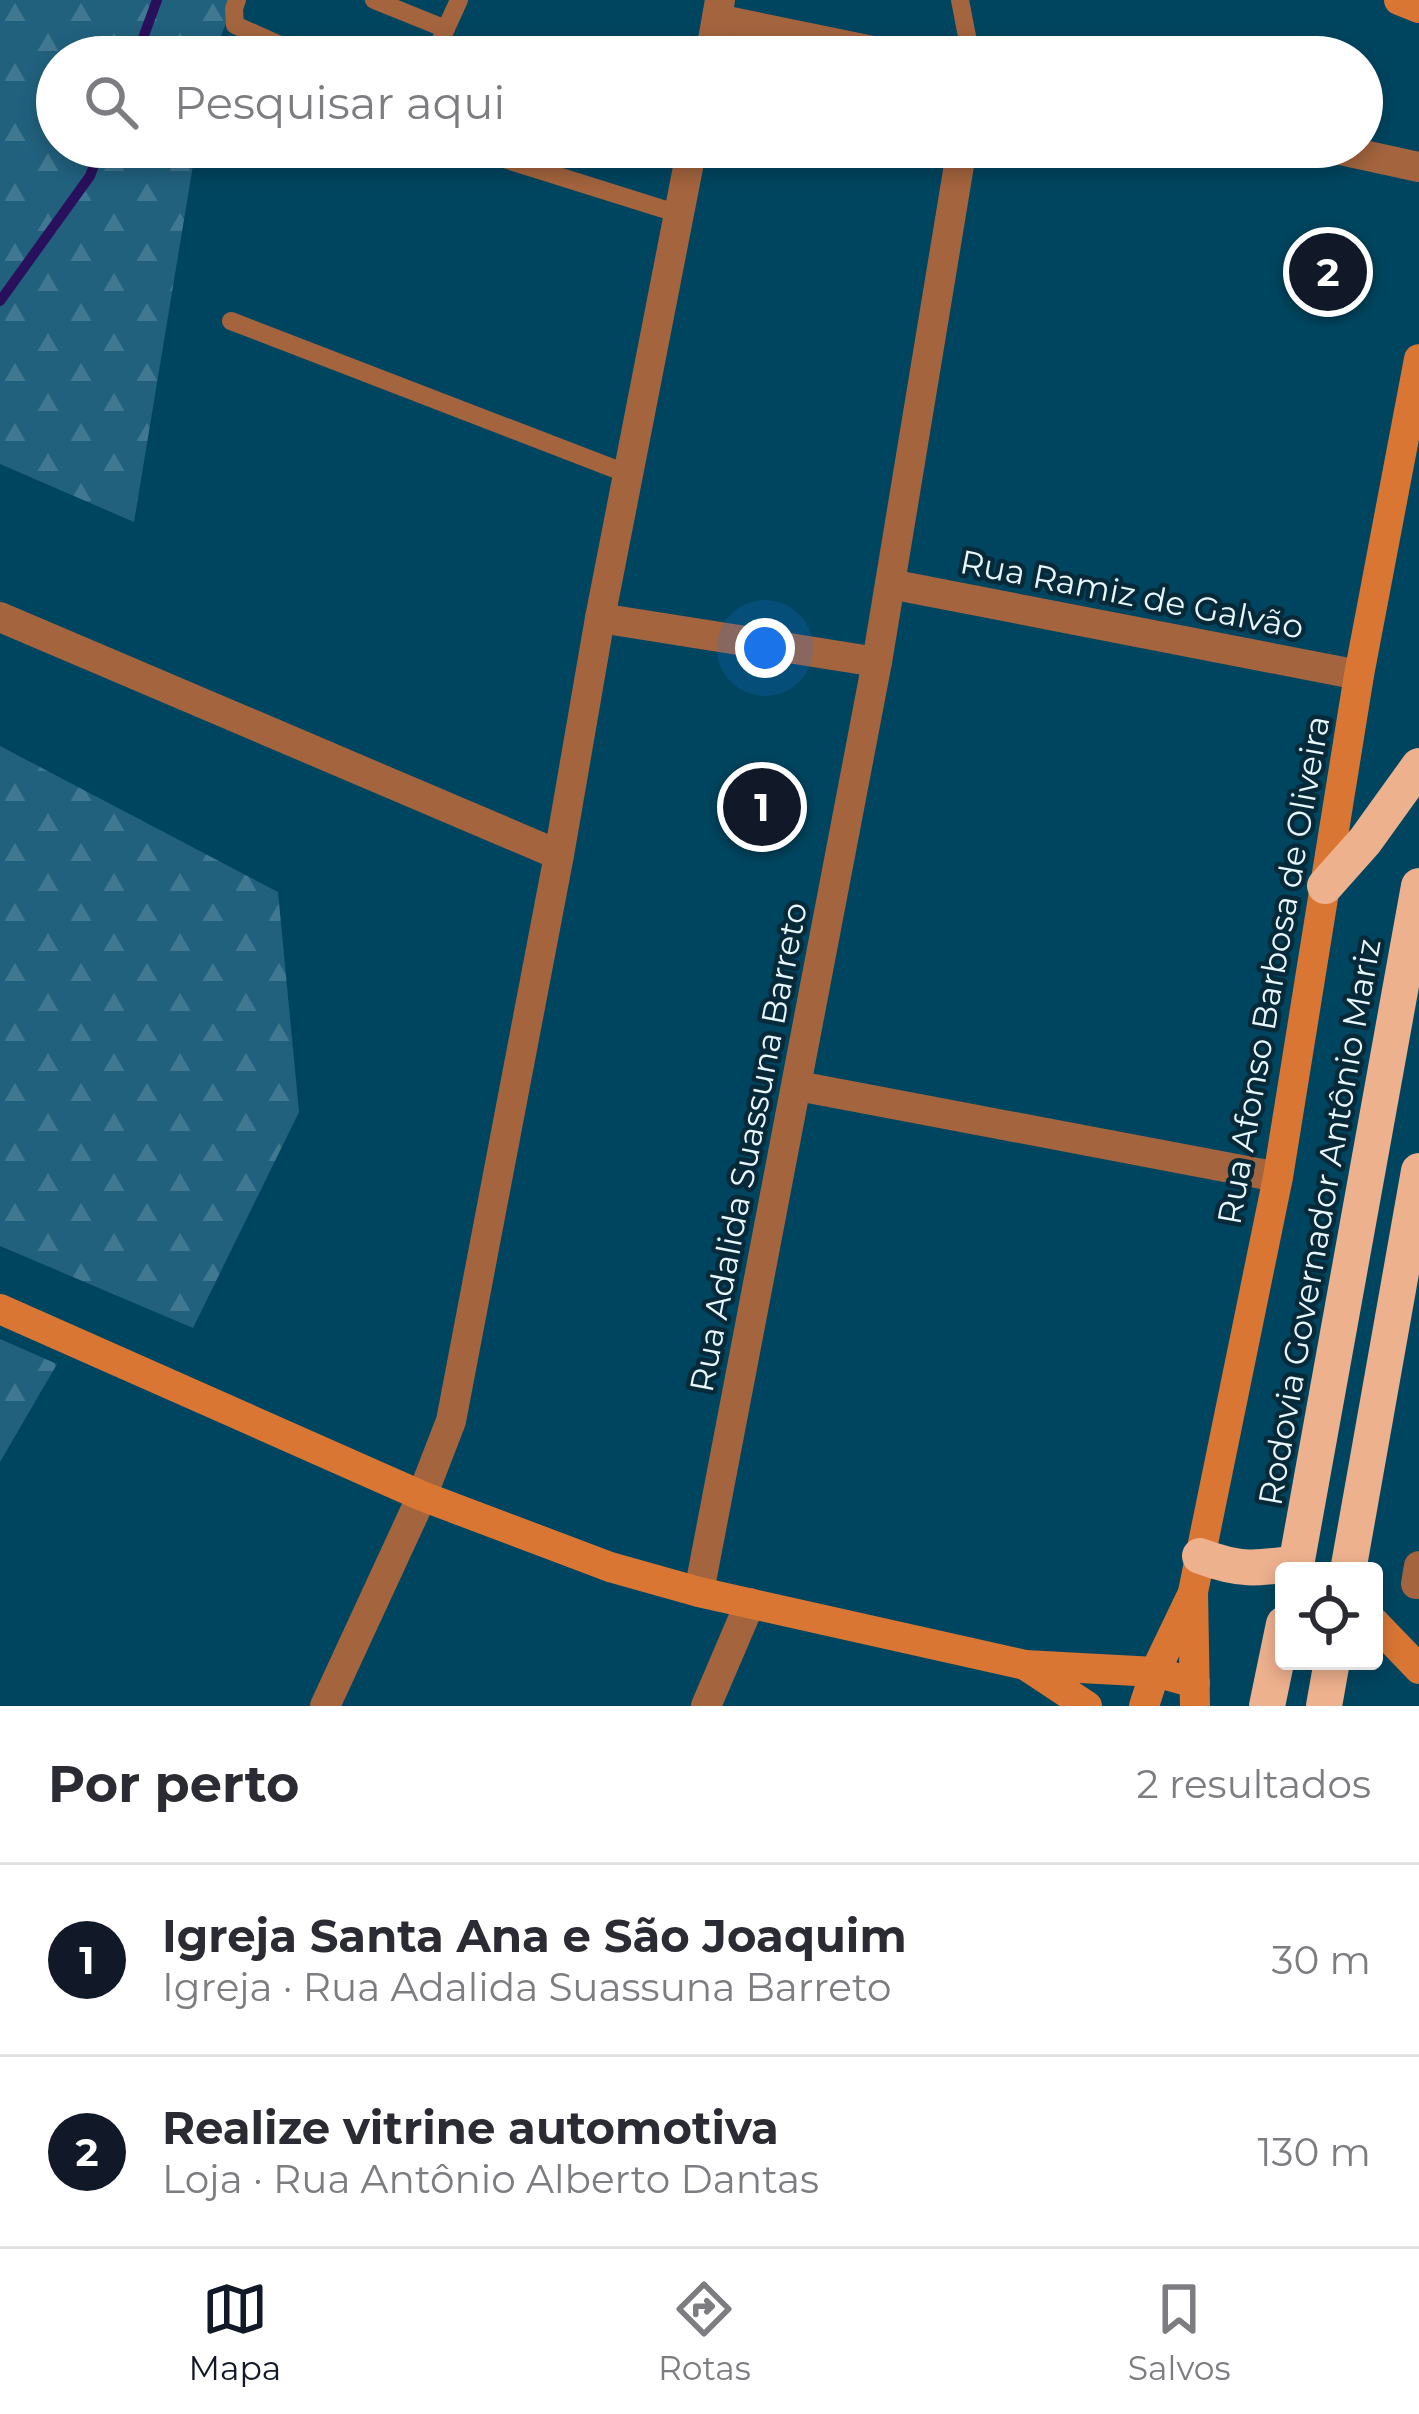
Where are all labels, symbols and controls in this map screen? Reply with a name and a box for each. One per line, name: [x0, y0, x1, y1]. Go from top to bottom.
search box: [36, 36, 1383, 168]
icon: search: [78, 69, 144, 135]
text: Pesquisar aqui: [174, 75, 505, 130]
pin: 2: [1289, 227, 1367, 317]
street label: Rua Ramiz de Galvão: [957, 541, 1307, 647]
your location: [735, 618, 795, 678]
street label: Rua Afonso Barbosa de Oliveira: [1209, 713, 1337, 1227]
pin: 1: [723, 762, 801, 852]
street label: Rua Adalida Suassuna Barreto: [681, 899, 815, 1395]
street label: Rodovia Governador Antônio Mariz: [1249, 936, 1389, 1508]
map controls: [1275, 1562, 1383, 1670]
button: locate: [1275, 1562, 1383, 1670]
text: Por perto: [48, 1753, 299, 1815]
text: 2 resultados: [1137, 1760, 1371, 1808]
text: Igreja Santa Ana e São Joaquim: [162, 1908, 907, 1963]
text: 1: [79, 1936, 95, 1984]
text: 30 m: [1272, 1936, 1371, 1984]
text: Igreja · Rua Adalida Suassuna Barreto: [162, 1963, 891, 2011]
text: Realize vitrine automotiva: [162, 2100, 779, 2155]
text: 2: [75, 2128, 99, 2176]
text: 130 m: [1258, 2128, 1371, 2176]
text: Loja · Rua Antônio Alberto Dantas: [162, 2155, 819, 2203]
tab: Mapa: [188, 2276, 281, 2388]
tab: Rotas: [658, 2276, 751, 2388]
tab: Salvos: [1128, 2276, 1231, 2388]

